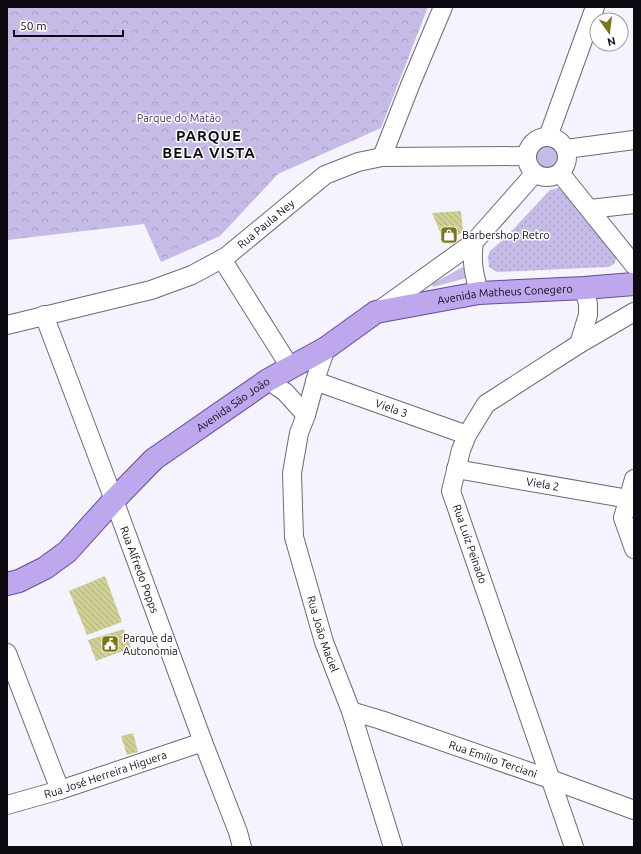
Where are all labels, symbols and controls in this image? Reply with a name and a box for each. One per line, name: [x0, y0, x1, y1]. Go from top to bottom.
scale bar: [14, 12, 123, 38]
north arrow: [589, 12, 629, 52]
text: 50 m: [20, 19, 47, 32]
text: N: [606, 35, 617, 49]
park label: Parque do Matão: [137, 112, 221, 124]
district label: PARQUE BELA VISTA: [162, 127, 256, 161]
street label: Rua Paula Ney: [235, 197, 297, 251]
shop icon: Barbershop Retro: [439, 225, 459, 245]
place label: Barbershop Retro: [462, 229, 550, 241]
street label: Avenida Matheus Conegero: [436, 283, 573, 307]
street label: Avenida São João: [194, 375, 272, 434]
street label: Viela 3: [374, 397, 409, 419]
street label: Viela 2: [525, 475, 560, 493]
street label: Rua Luíz Peinado: [451, 503, 489, 585]
street label: Rua Alfredo Popps: [118, 524, 161, 615]
street label: Rua João Maciel: [305, 594, 341, 674]
place label: Parque da Autonomia: [123, 632, 178, 657]
public building icon: Parque da Autonomia: [100, 634, 120, 654]
street label: Rua Emílio Terciani: [447, 738, 539, 780]
street label: Rua José Herreira Higuera: [43, 749, 168, 800]

